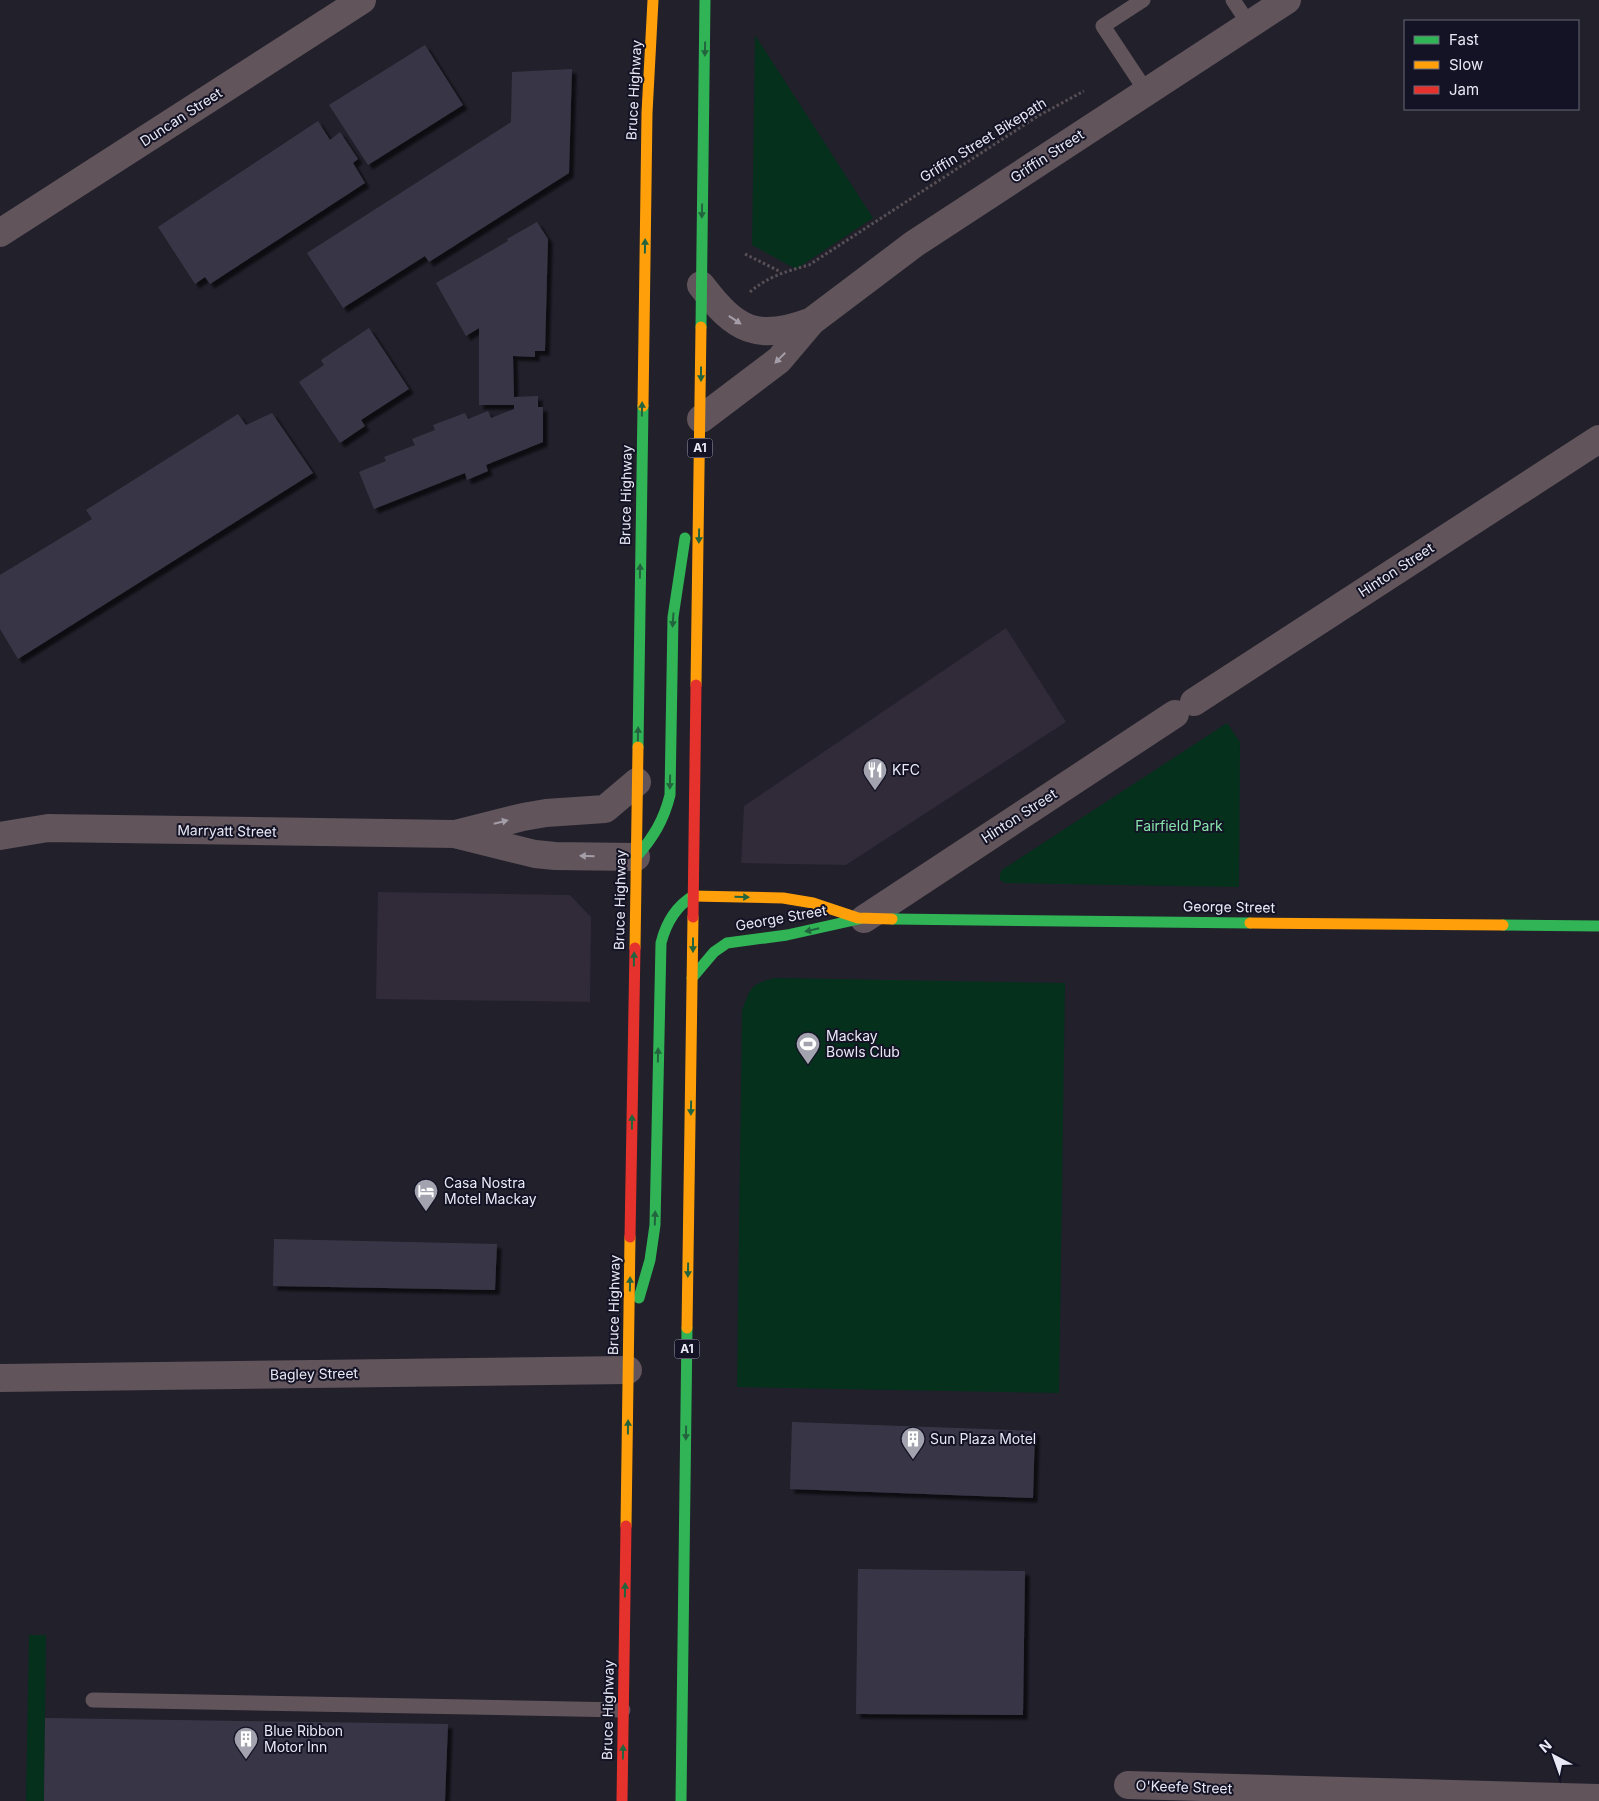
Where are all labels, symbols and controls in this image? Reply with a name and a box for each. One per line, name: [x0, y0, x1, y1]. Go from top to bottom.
legend: [1404, 20, 1579, 110]
text: Fast: [1449, 30, 1479, 49]
street label: Bruce Highway: [622, 39, 645, 141]
one-way arrow: [700, 41, 708, 57]
text: Slow: [1449, 55, 1483, 74]
text: Jam: [1449, 80, 1479, 99]
street label: Duncan Street: [137, 84, 225, 149]
street label: Griffin Street Bikepath: [917, 94, 1049, 186]
street label: Griffin Street: [1007, 126, 1087, 186]
one-way arrow: [698, 203, 706, 219]
one-way arrow: [641, 238, 649, 254]
one-way arrow: [728, 315, 742, 324]
one-way arrow: [774, 352, 786, 364]
one-way arrow: [697, 366, 705, 382]
one-way arrow: [639, 400, 647, 416]
road number: A1: [688, 438, 712, 458]
street label: Bruce Highway: [616, 444, 635, 545]
one-way arrow: [695, 528, 703, 544]
street label: Hinton Street: [1355, 539, 1437, 600]
one-way arrow: [636, 563, 644, 579]
one-way arrow: [669, 612, 677, 628]
one-way arrow: [634, 725, 642, 741]
restaurant icon: KFC: [862, 757, 888, 791]
place label: KFC: [892, 761, 920, 778]
one-way arrow: [666, 775, 674, 791]
street label: Hinton Street: [978, 785, 1060, 846]
park label: Fairfield Park: [1135, 817, 1223, 834]
one-way arrow: [494, 818, 509, 826]
street label: Marryatt Street: [177, 821, 277, 840]
street label: Bruce Highway: [610, 849, 629, 950]
one-way arrow: [579, 852, 595, 860]
one-way arrow: [734, 893, 750, 901]
street label: George Street: [1183, 897, 1276, 916]
street label: George Street: [734, 901, 828, 934]
one-way arrow: [804, 926, 819, 934]
one-way arrow: [689, 937, 697, 953]
one-way arrow: [631, 951, 639, 967]
place label: Mackay Bowls Club: [826, 1027, 900, 1060]
sports icon: Mackay Bowls Club: [795, 1031, 821, 1065]
one-way arrow: [654, 1047, 662, 1063]
one-way arrow: [686, 1100, 694, 1116]
one-way arrow: [629, 1114, 637, 1130]
place label: Casa Nostra Motel Mackay: [444, 1174, 537, 1207]
hotel icon: Casa Nostra Motel Mackay: [413, 1178, 439, 1212]
one-way arrow: [652, 1209, 660, 1225]
street label: Bruce Highway: [604, 1254, 623, 1355]
one-way arrow: [684, 1262, 692, 1278]
one-way arrow: [626, 1276, 634, 1292]
road number: A1: [674, 1340, 700, 1358]
street label: Bagley Street: [270, 1364, 359, 1383]
one-way arrow: [624, 1419, 632, 1435]
one-way arrow: [682, 1425, 690, 1441]
building icon: Sun Plaza Motel: [900, 1426, 926, 1460]
place label: Sun Plaza Motel: [930, 1430, 1036, 1447]
one-way arrow: [621, 1582, 629, 1598]
street label: Bruce Highway: [598, 1659, 617, 1760]
place label: Blue Ribbon Motor Inn: [264, 1722, 343, 1755]
building icon: Blue Ribbon Motor Inn: [233, 1726, 259, 1760]
north arrow: [1529, 1731, 1579, 1781]
text: N: [1536, 1736, 1555, 1756]
one-way arrow: [619, 1744, 627, 1760]
street label: O'Keefe Street: [1136, 1776, 1233, 1797]

